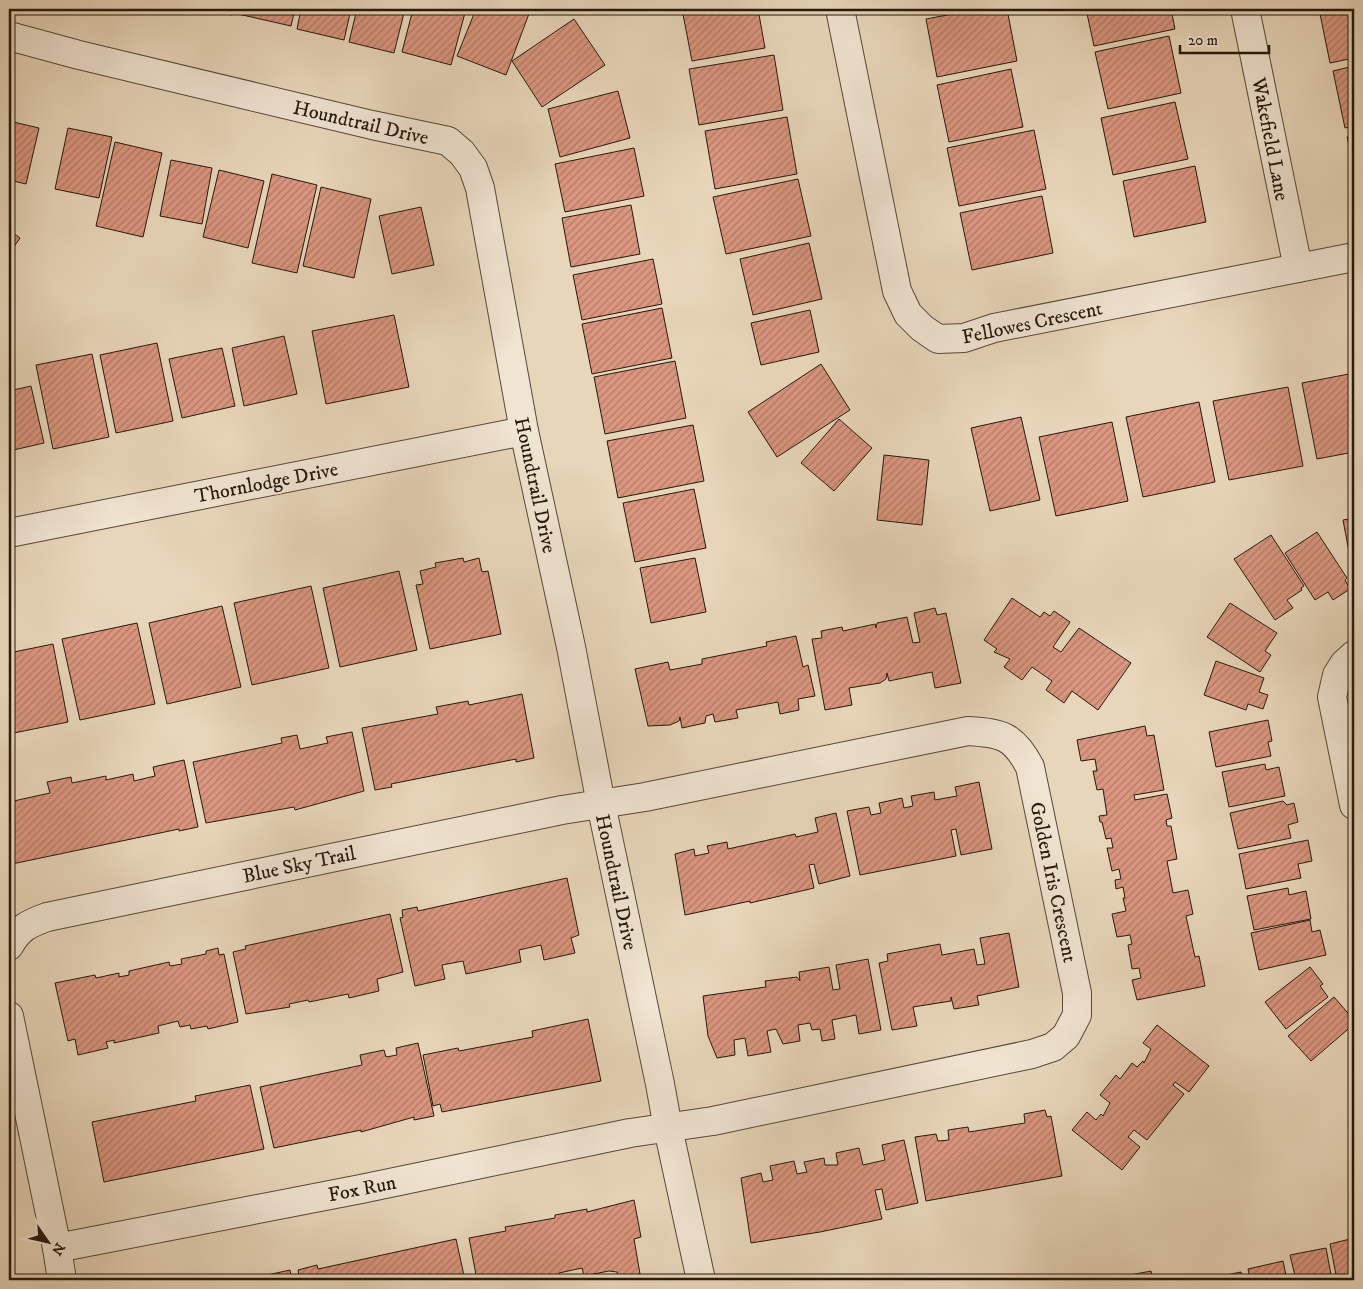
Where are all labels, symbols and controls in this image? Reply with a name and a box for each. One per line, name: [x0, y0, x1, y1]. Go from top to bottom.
scale bar: [1180, 22, 1269, 54]
text: 20 m: [1188, 31, 1218, 50]
street label: Wakefield Lane: [1245, 75, 1294, 203]
street label: Houndtrail Drive: [290, 96, 431, 151]
street label: Fellowes Crescent: [960, 296, 1105, 351]
street label: Houndtrail Drive: [508, 415, 561, 556]
street label: Thornlodge Drive: [192, 457, 340, 510]
street label: Golden Iris Crescent: [1023, 800, 1082, 965]
street label: Houndtrail Drive: [589, 812, 642, 953]
street label: Blue Sky Trail: [240, 841, 358, 890]
street label: Fox Run: [326, 1171, 399, 1208]
north arrow: [22, 1216, 72, 1266]
text: N: [47, 1239, 69, 1259]

